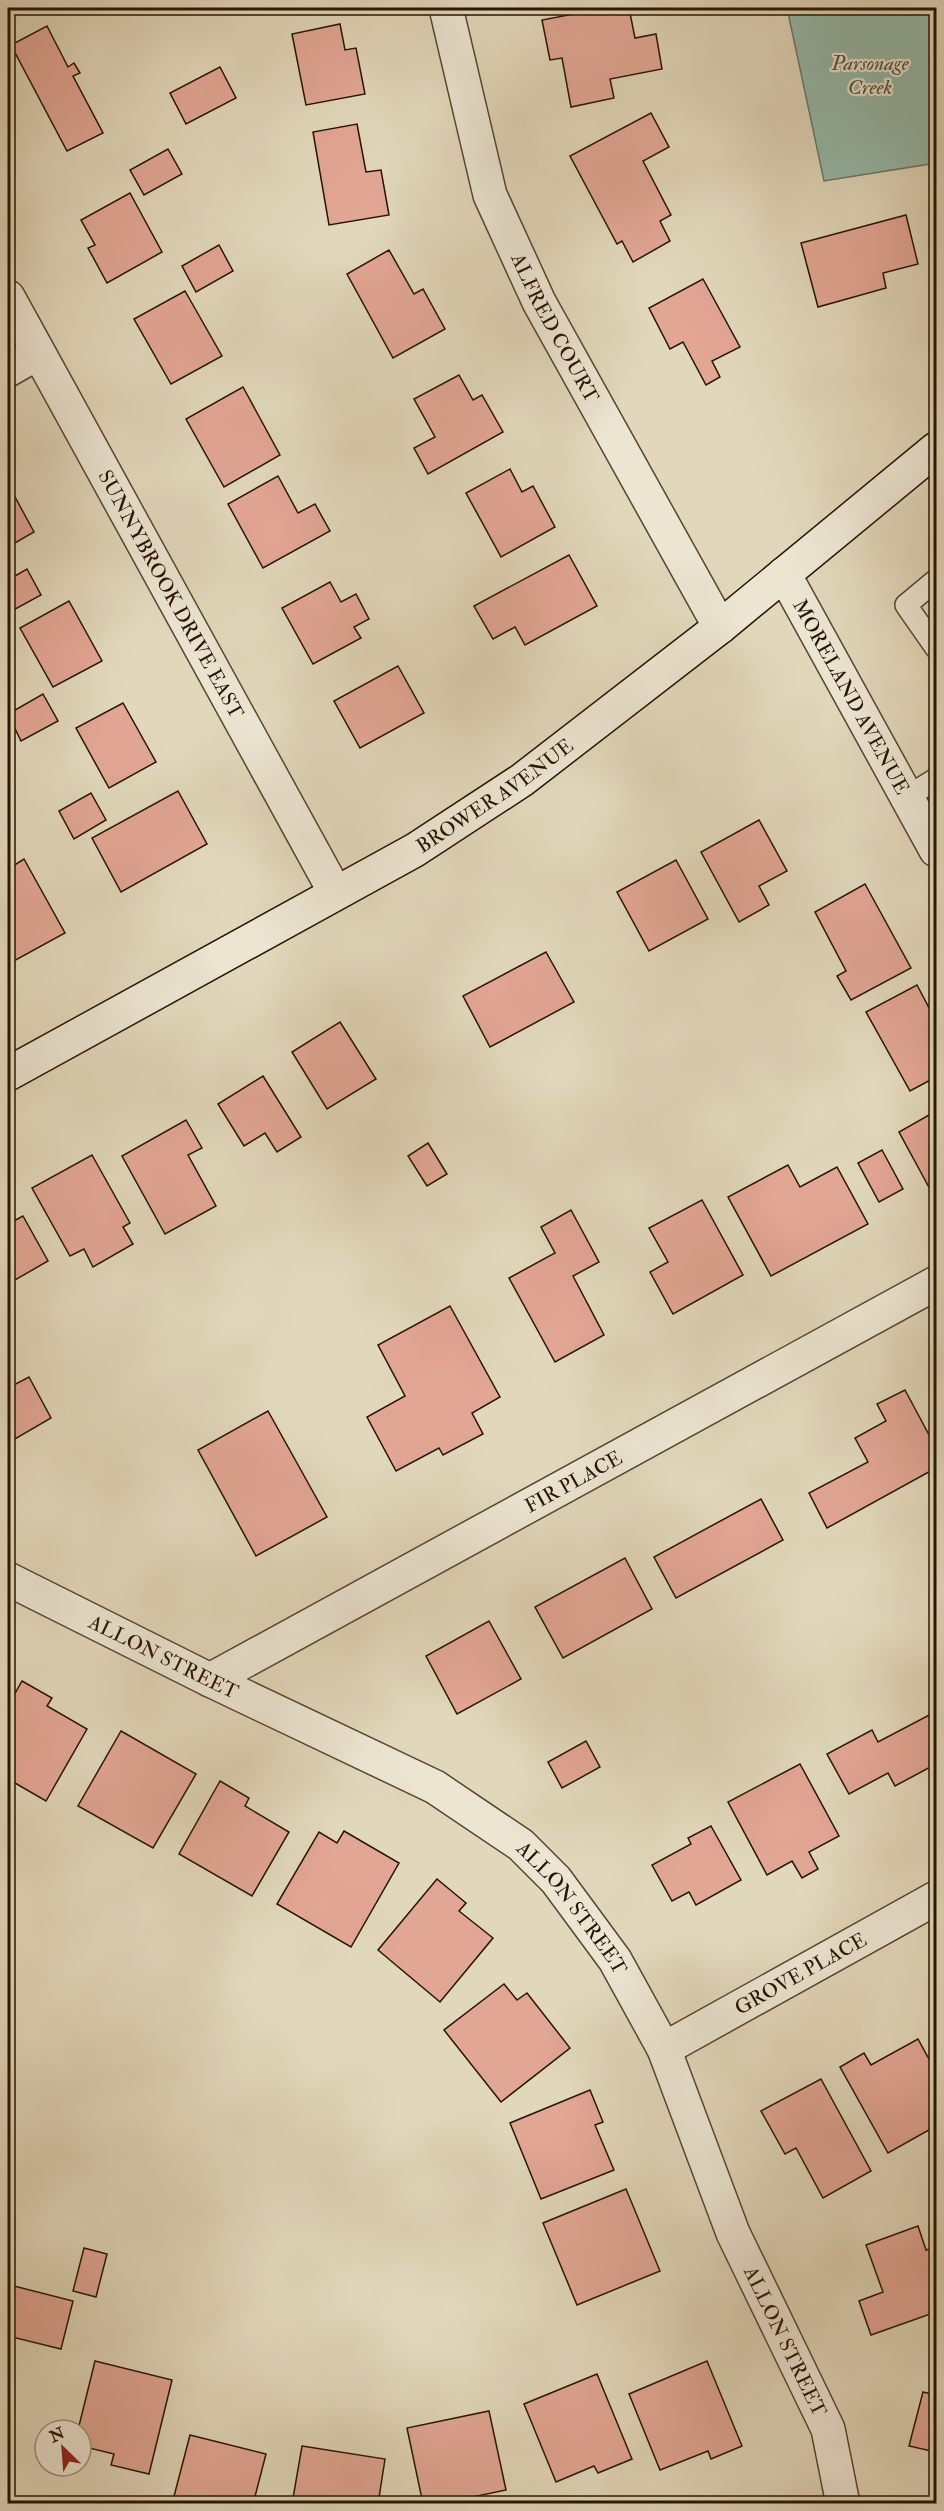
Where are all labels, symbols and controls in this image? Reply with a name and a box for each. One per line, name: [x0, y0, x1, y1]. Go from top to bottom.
water label: Parsonage Creek: [830, 50, 910, 101]
street label: ALFRED COURT: [505, 248, 605, 407]
street label: SUNNYBROOK DRIVE EAST: [93, 465, 250, 723]
street label: MORELAND AVENUE: [788, 595, 915, 799]
street label: BROWER AVENUE: [411, 733, 578, 858]
street label: FIR PLACE: [520, 1445, 626, 1518]
street label: ALLON STREET: [84, 1609, 243, 1704]
street label: ALLON STREET: [511, 1835, 633, 1979]
street label: GROVE PLACE: [730, 1927, 871, 2020]
street label: ALLON STREET: [738, 2261, 832, 2421]
north arrow: [33, 2418, 93, 2478]
text: N: [45, 2423, 68, 2448]

